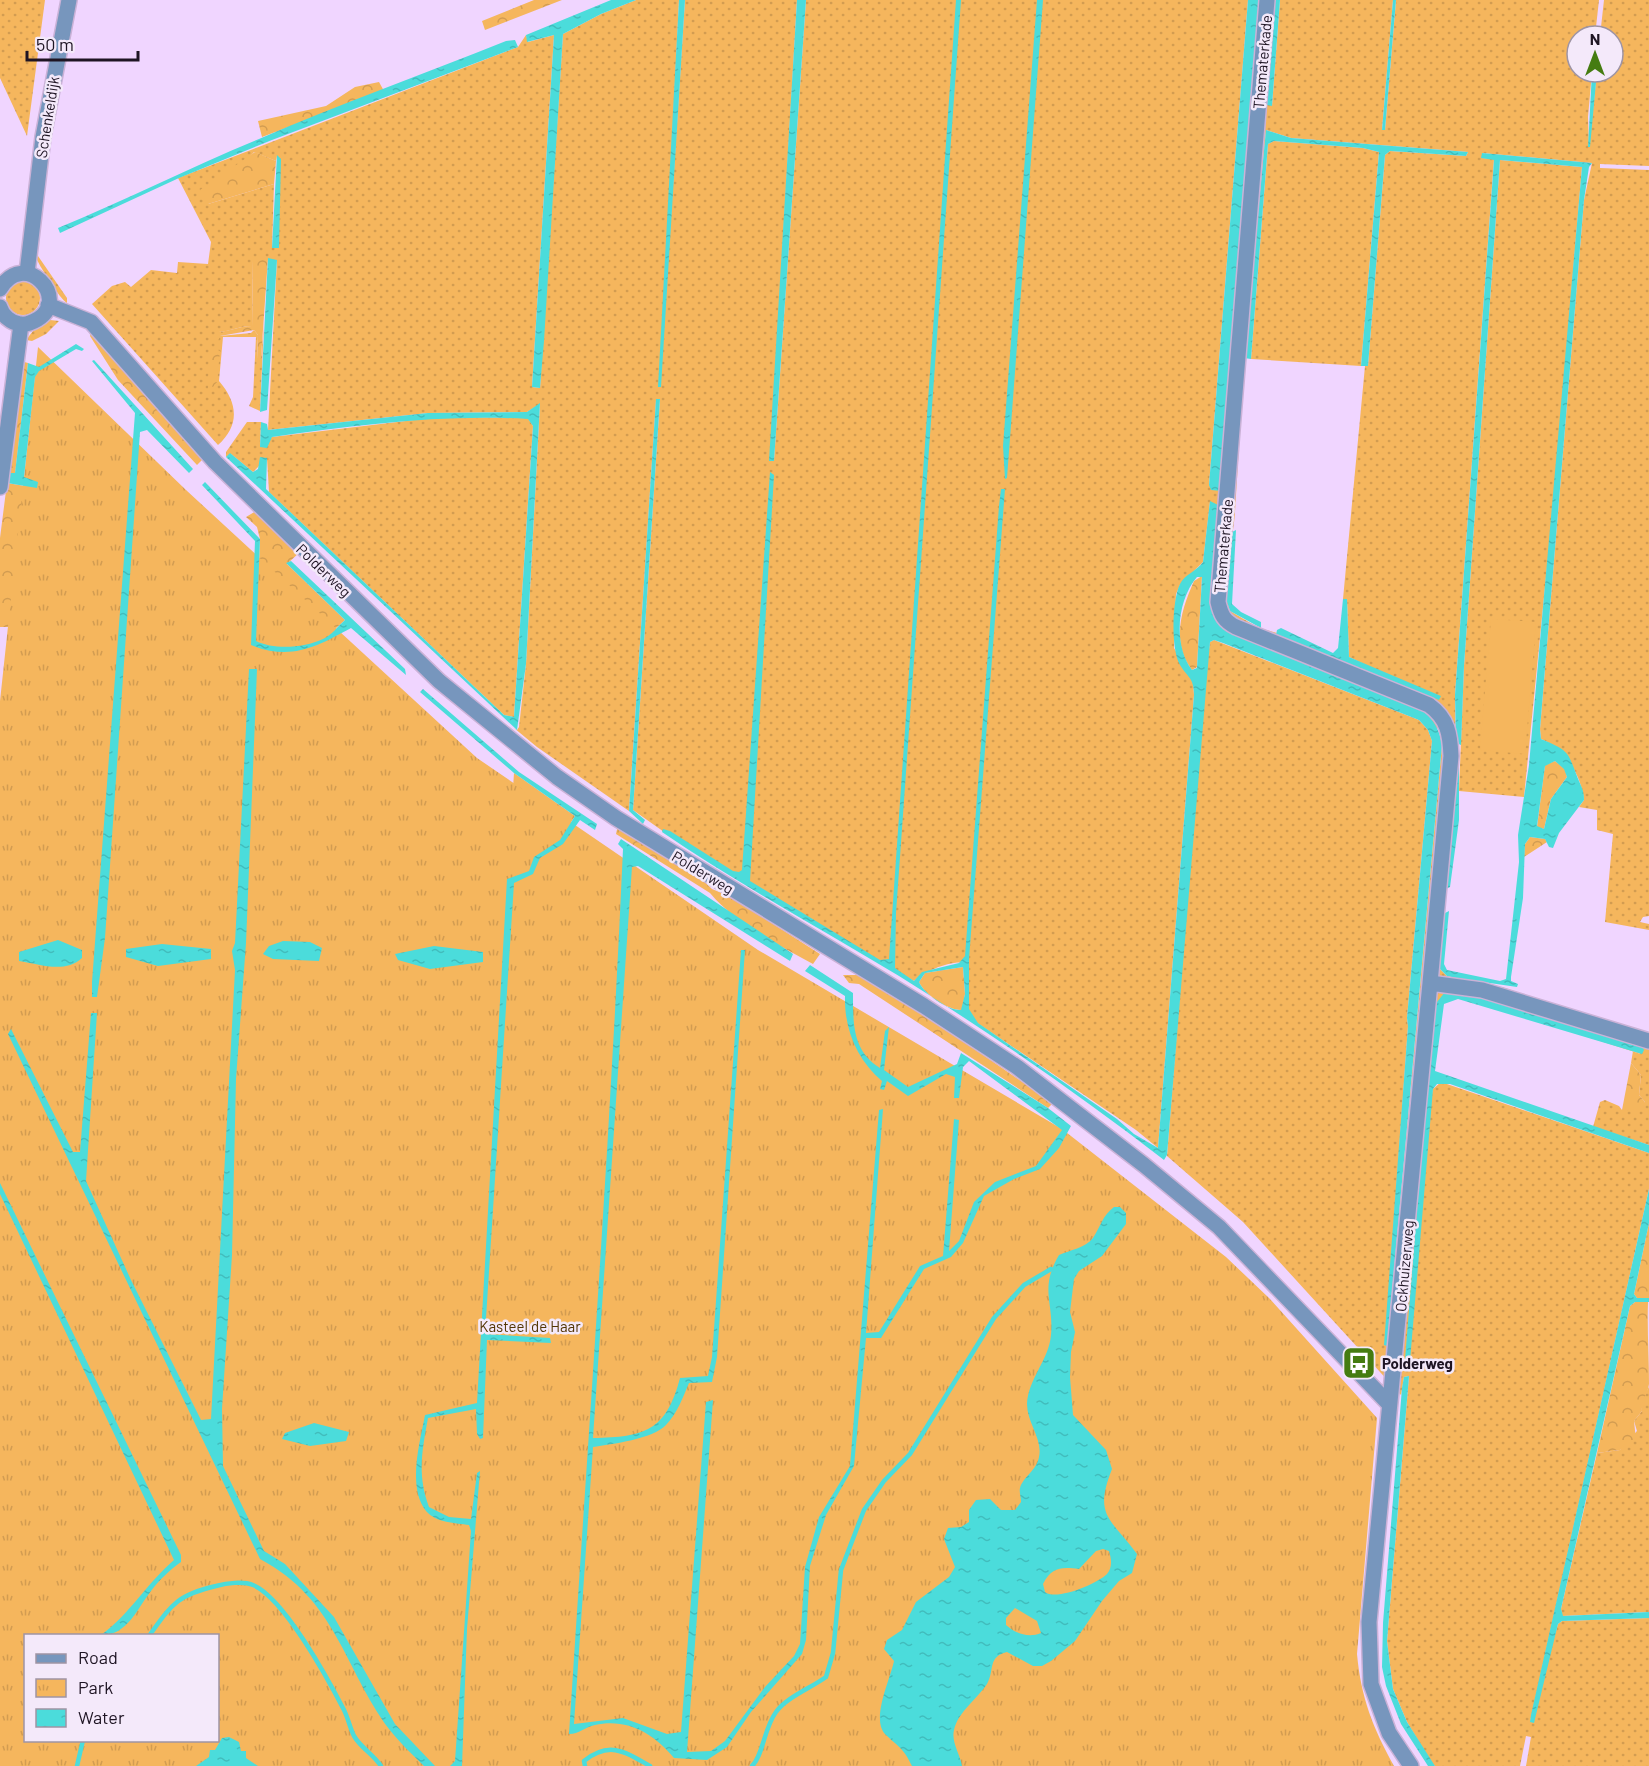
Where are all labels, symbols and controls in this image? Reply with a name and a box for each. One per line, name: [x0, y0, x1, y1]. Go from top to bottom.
street label: Thematerkade: [1249, 14, 1275, 110]
scale bar: [27, 24, 138, 62]
north arrow: [1565, 24, 1625, 84]
text: N: [1590, 29, 1600, 48]
text: 50 m: [36, 33, 74, 55]
street label: Schenkeldijk: [32, 74, 62, 159]
street label: Thematerkade: [1210, 498, 1236, 594]
street label: Polderweg: [293, 540, 355, 600]
street label: Polderweg: [669, 847, 737, 897]
street label: Ockhuizerweg: [1391, 1220, 1417, 1312]
park label: Kasteel de Haar: [479, 1317, 581, 1335]
bus stop icon: Polderweg: [1341, 1345, 1377, 1381]
place label: Polderweg: [1382, 1354, 1453, 1372]
legend: [24, 1634, 219, 1742]
text: Road: [78, 1646, 118, 1668]
text: Park: [78, 1676, 113, 1698]
text: Water: [78, 1706, 125, 1728]

